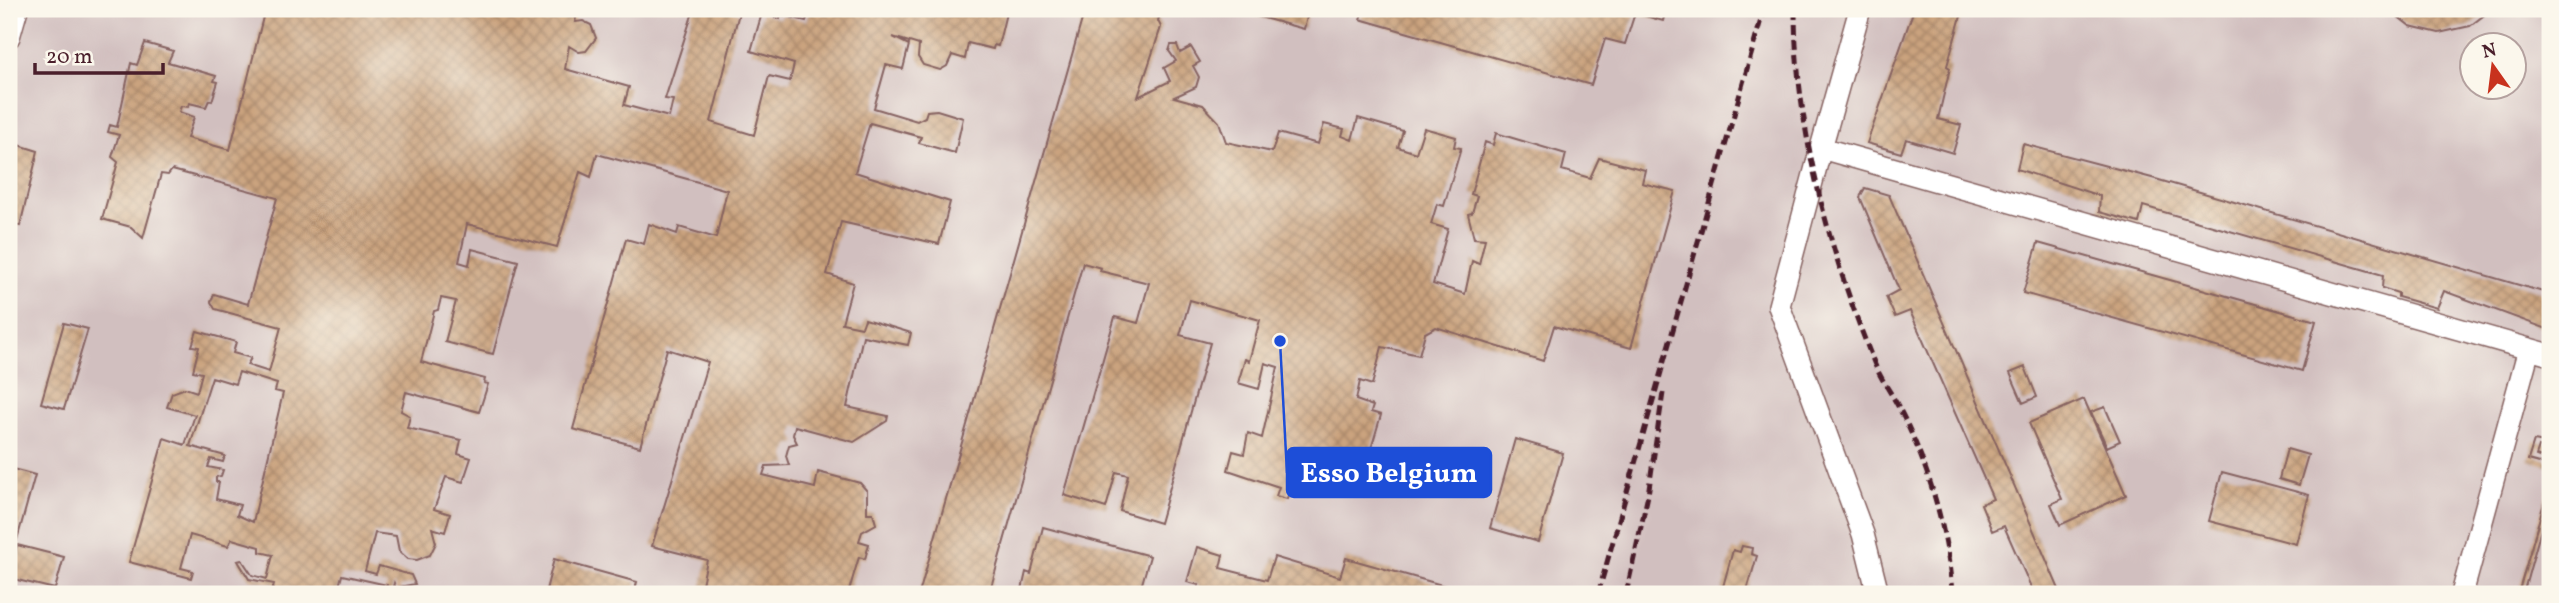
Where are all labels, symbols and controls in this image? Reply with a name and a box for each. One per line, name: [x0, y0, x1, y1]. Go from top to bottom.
scale bar: [35, 32, 163, 76]
north arrow: [2458, 32, 2528, 102]
text: N: [2480, 37, 2499, 66]
text: 20 m: [46, 43, 92, 72]
callout: Esso Belgium: [1287, 448, 1491, 497]
text: Esso Belgium: [1301, 455, 1478, 494]

